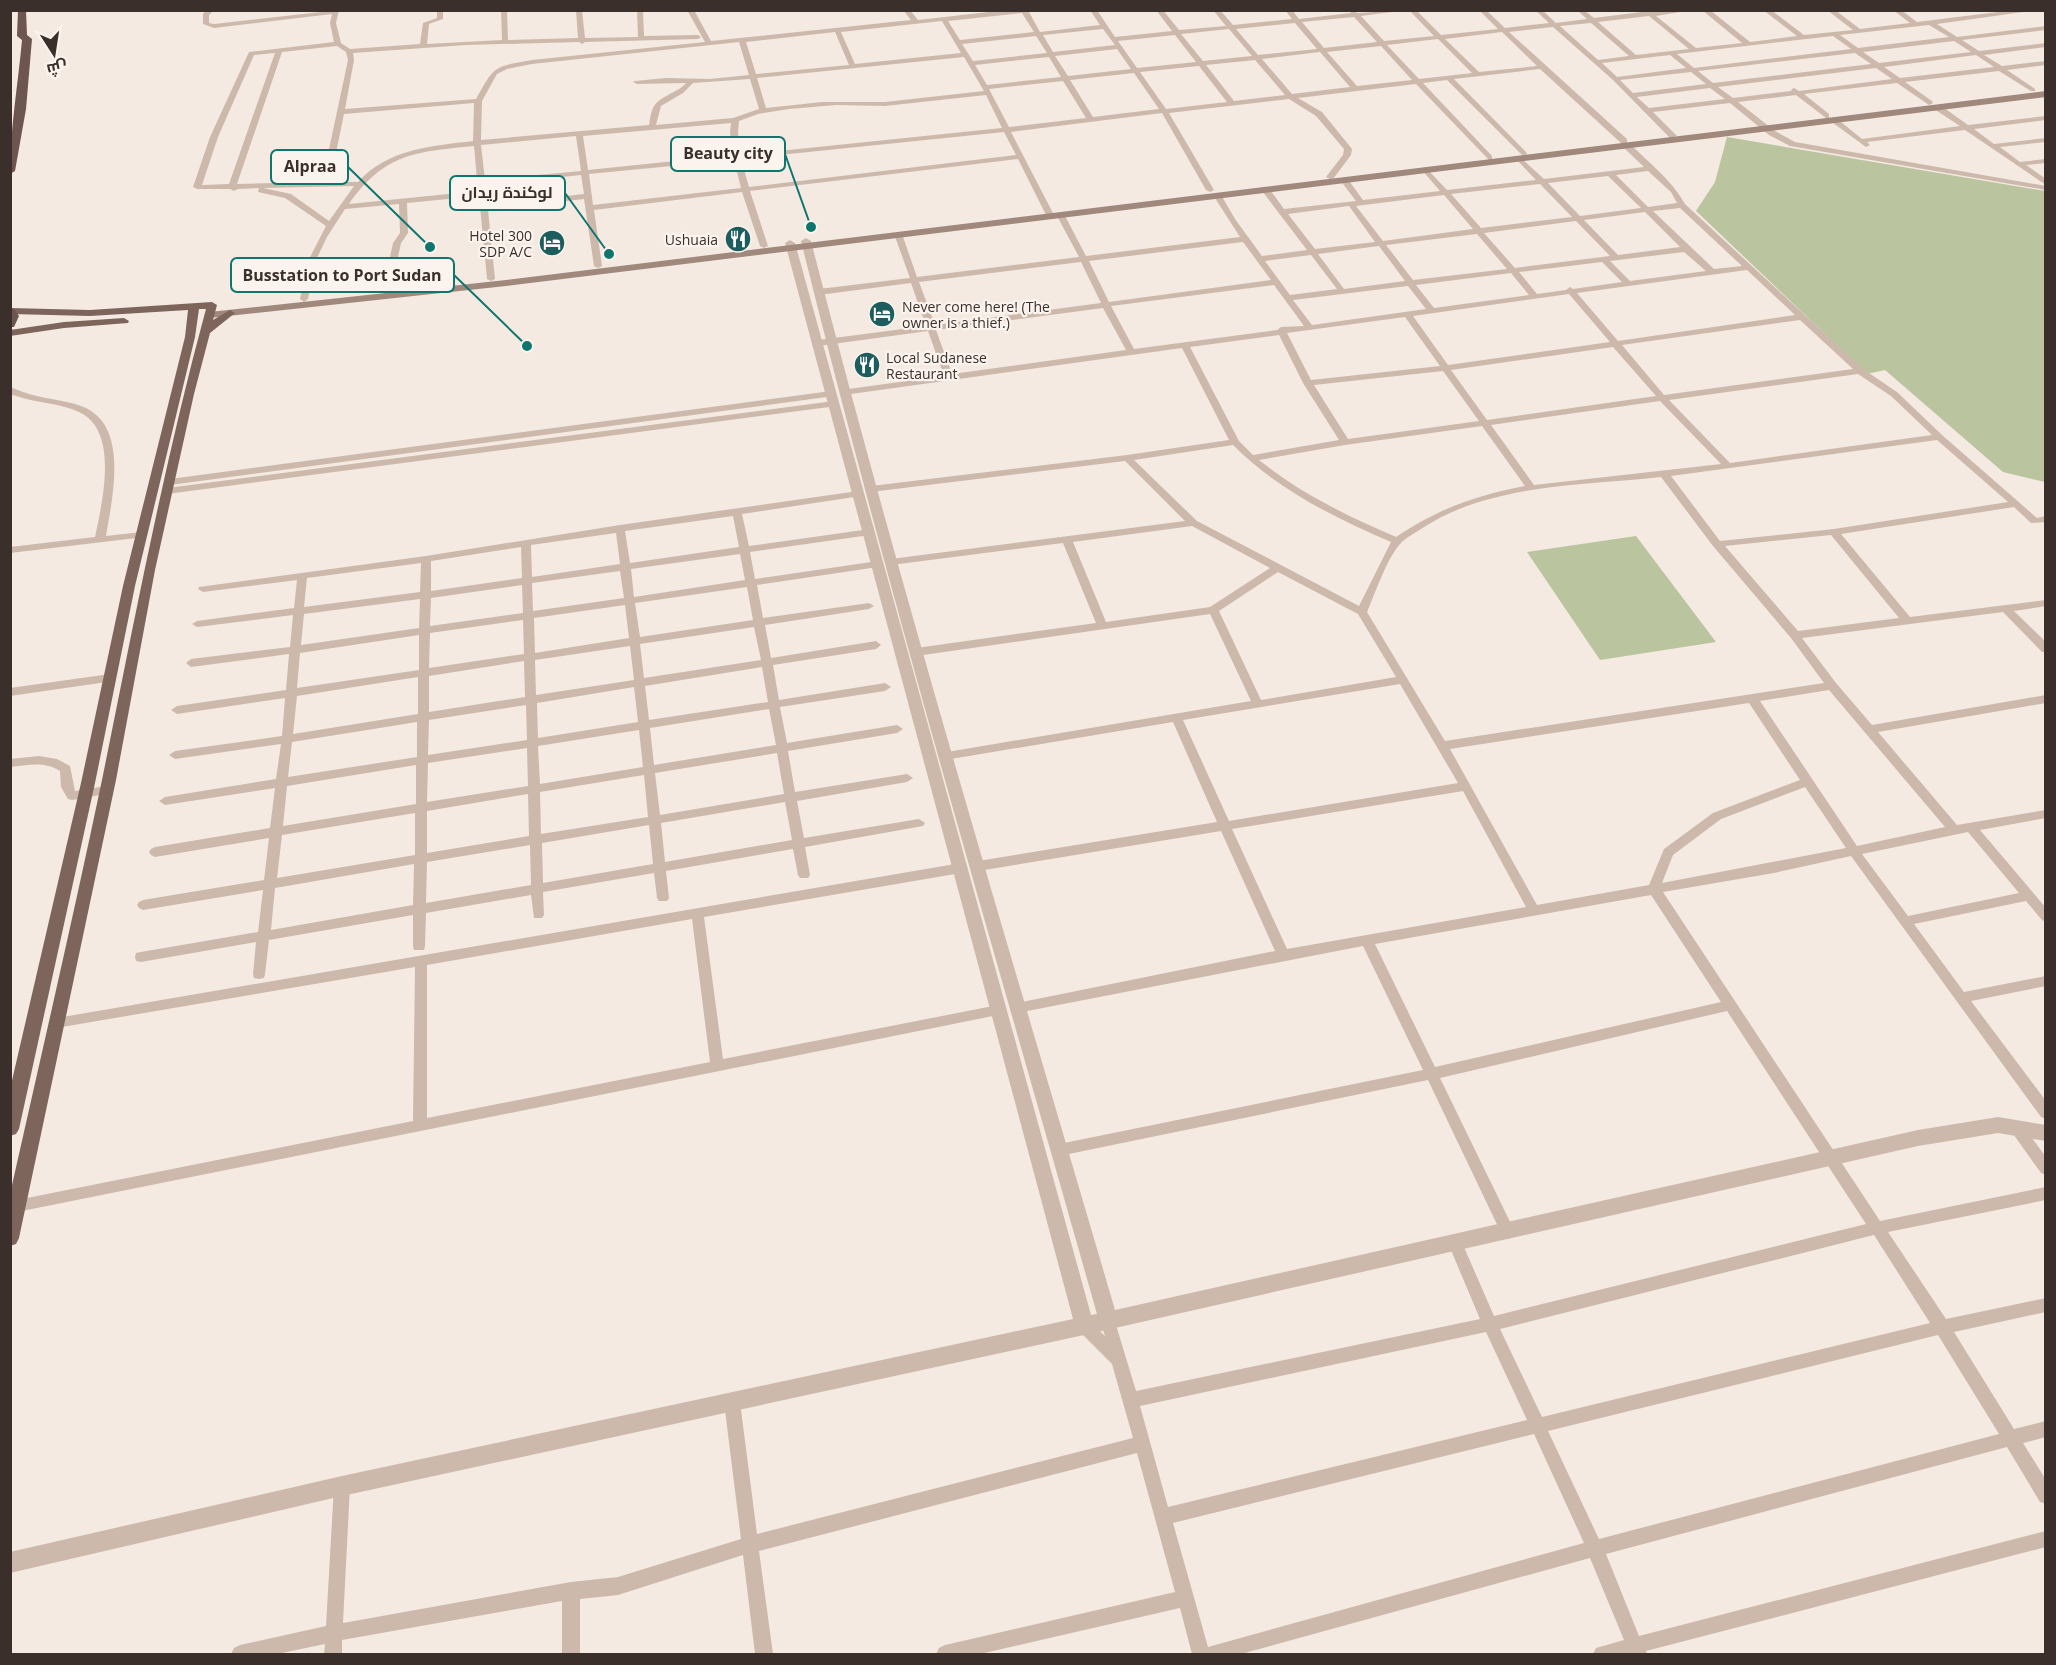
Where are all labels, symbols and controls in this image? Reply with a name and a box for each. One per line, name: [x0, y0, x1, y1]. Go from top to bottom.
north arrow: [24, 24, 84, 84]
text: ش: [45, 56, 69, 82]
callout: Beauty city: [671, 137, 785, 171]
text: Beauty city: [683, 142, 774, 164]
callout: Alpraa: [271, 150, 348, 184]
text: Alpraa: [284, 155, 336, 177]
callout: لوكندة ريدان: [450, 176, 565, 210]
text: لوكندة ريدان: [461, 181, 553, 203]
restaurant icon: Ushuaia: [723, 224, 753, 254]
place label: Hotel 300 SDP A/C: [469, 226, 532, 261]
hotel icon: Hotel 300 SDP A/C: [537, 228, 567, 258]
place label: Ushuaia: [665, 230, 718, 249]
callout: Busstation to Port Sudan: [231, 258, 454, 292]
text: Busstation to Port Sudan: [242, 264, 442, 286]
place label: Never come here! (The owner is a thief.): [902, 297, 1050, 332]
hotel icon: Never come here! (The owner is a thief.): [867, 299, 897, 329]
place label: Local Sudanese Restaurant: [886, 348, 987, 383]
restaurant icon: Local Sudanese Restaurant: [852, 350, 882, 380]

